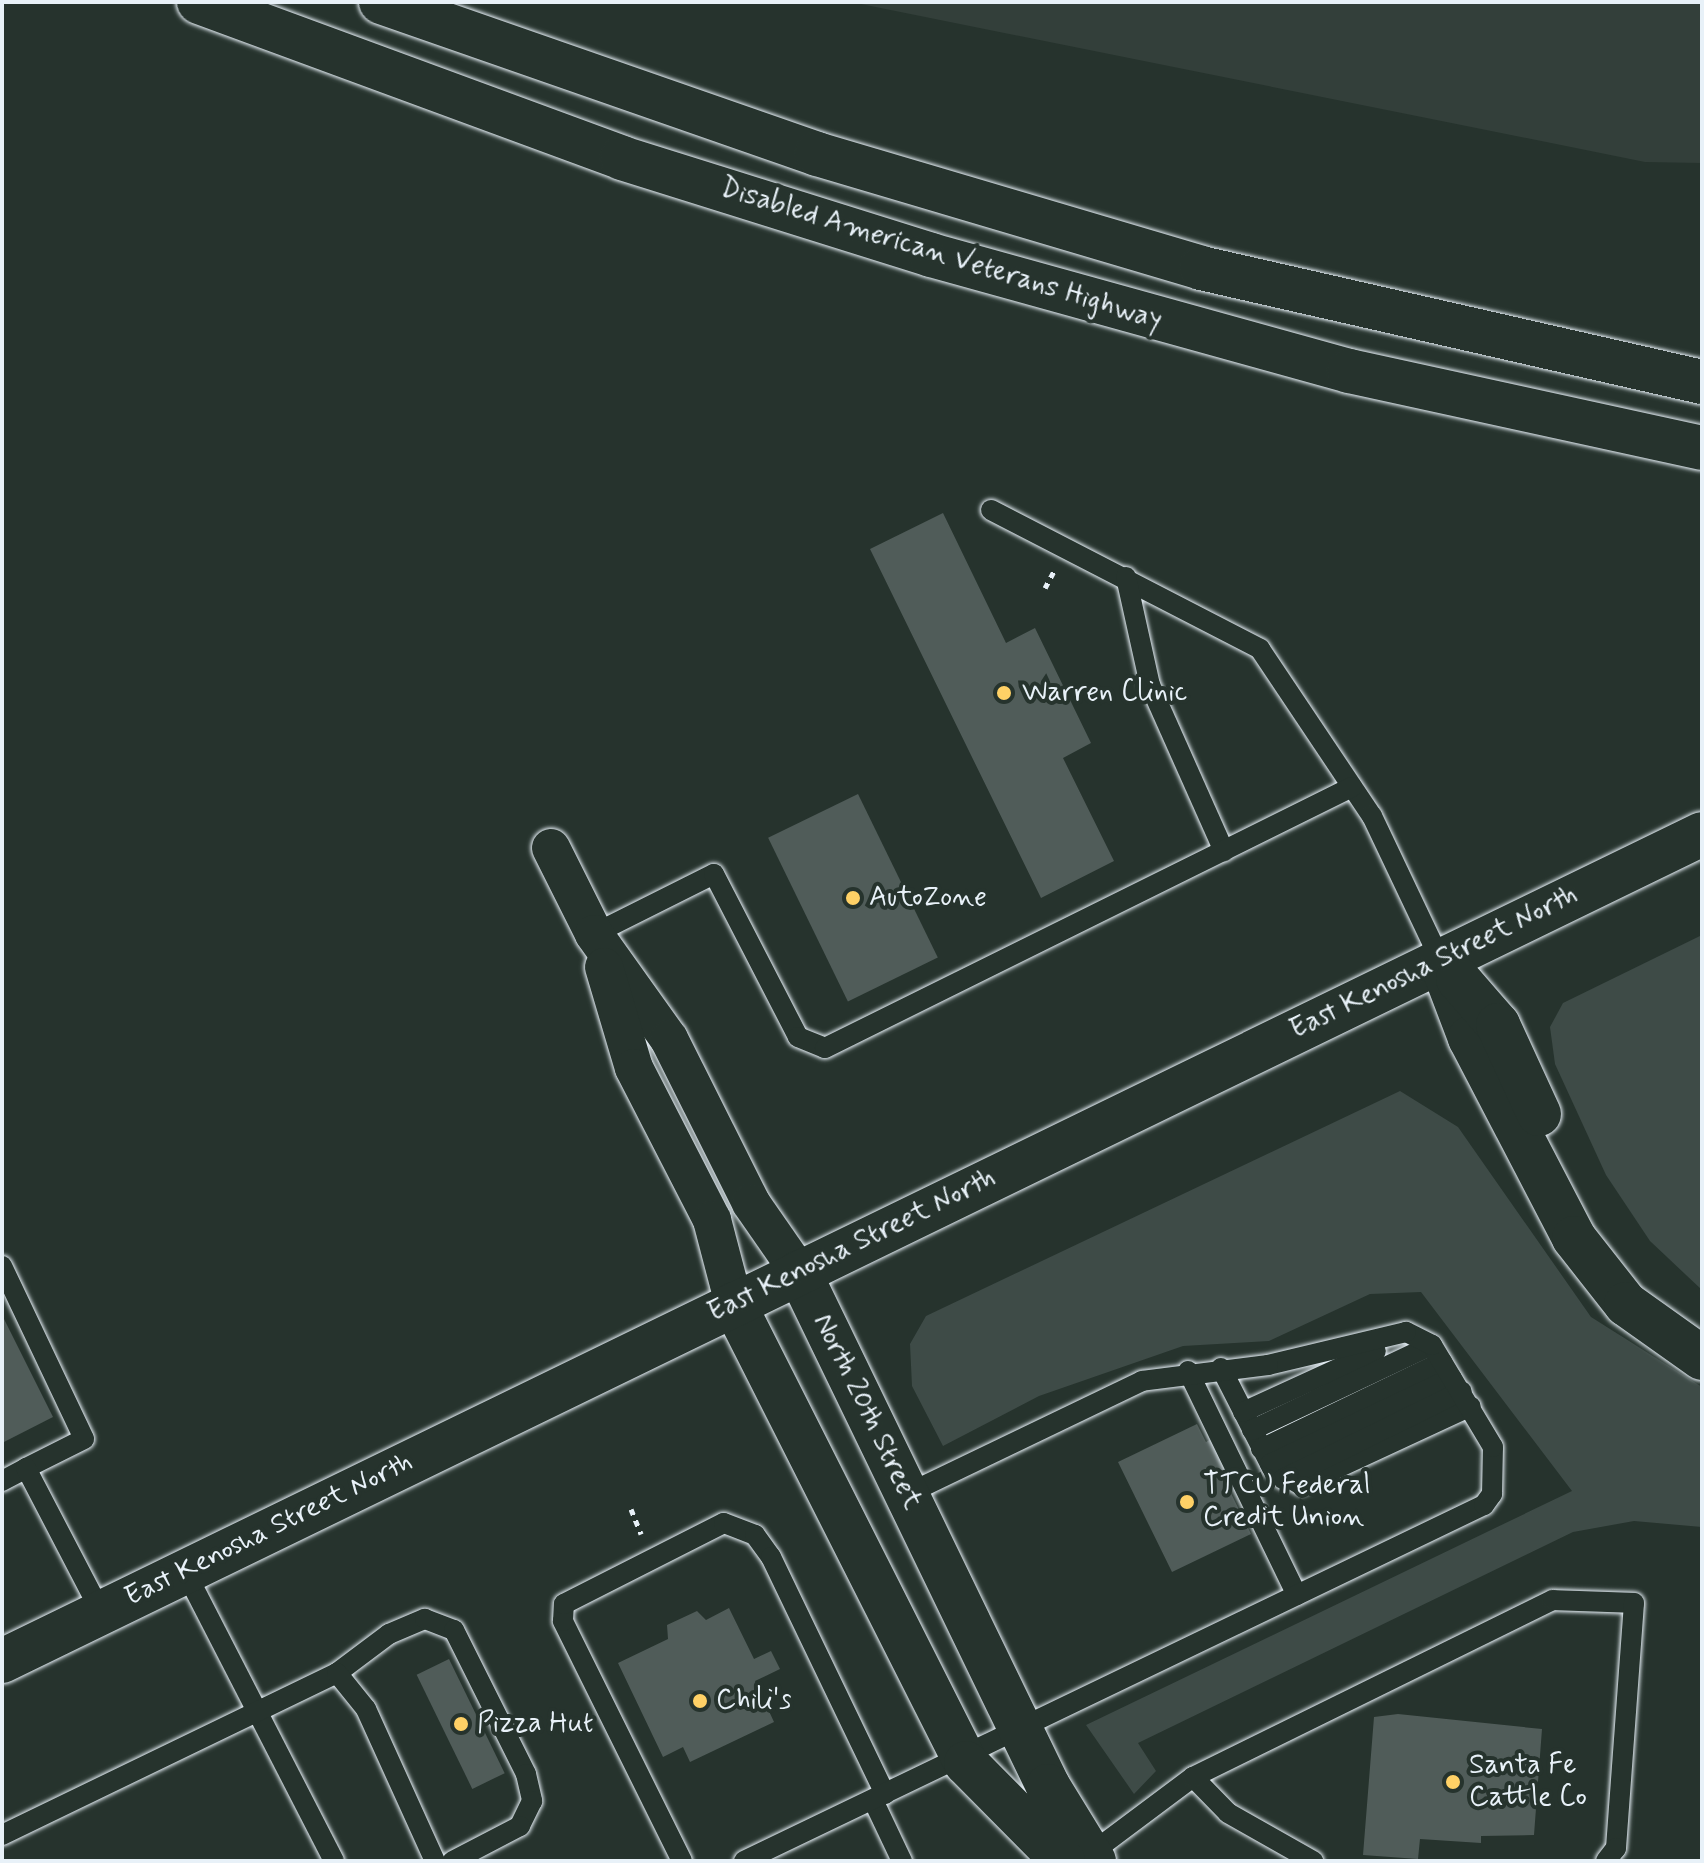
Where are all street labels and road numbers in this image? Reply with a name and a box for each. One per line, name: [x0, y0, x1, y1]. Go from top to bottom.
street label: Disabled American Veterans Highway: [725, 175, 1157, 335]
street label: East Kenosha Street North: [1285, 879, 1583, 1047]
street label: East Kenosha Street North: [703, 1162, 1001, 1330]
street label: North 20th Street: [805, 1309, 929, 1515]
street label: East Kenosha Street North: [120, 1446, 418, 1614]

